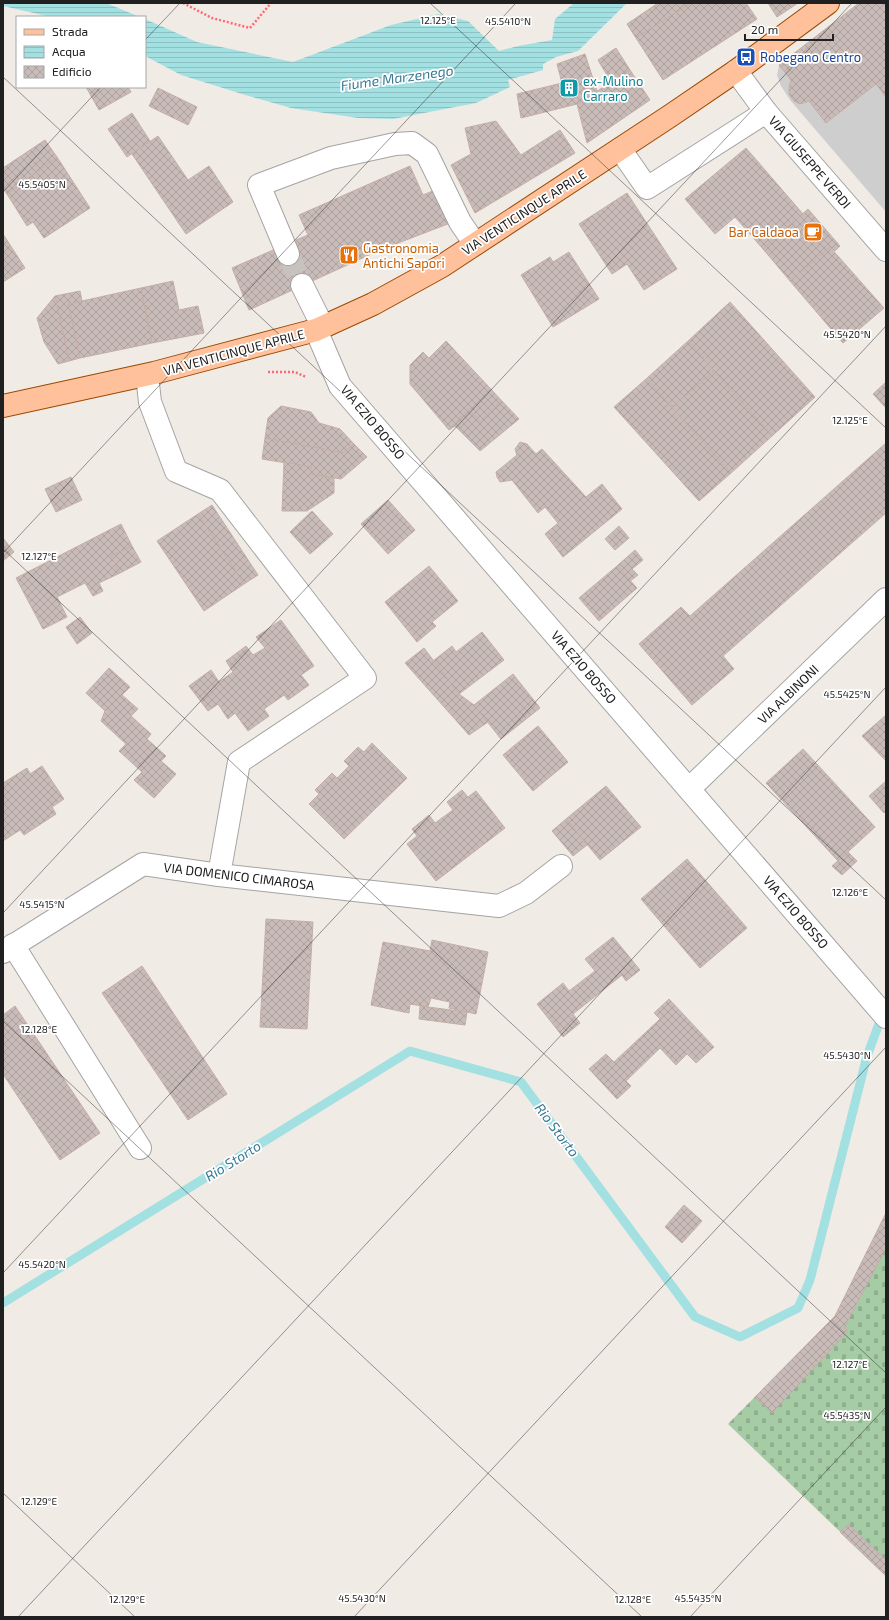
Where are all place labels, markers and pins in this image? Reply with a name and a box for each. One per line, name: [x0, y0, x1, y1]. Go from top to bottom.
bus stop icon: Robegano Centro: [735, 46, 757, 68]
place label: Robegano Centro: [760, 49, 861, 65]
place label: ex-Mulino Carraro: [583, 73, 643, 104]
building icon: ex-Mulino Carraro: [558, 77, 580, 99]
cafe icon: Bar Caldaoa: [802, 221, 824, 243]
place label: Bar Caldaoa: [728, 224, 799, 240]
place label: Gastronomia Antichi Sapori: [363, 240, 445, 271]
restaurant icon: Gastronomia Antichi Sapori: [338, 244, 360, 266]

